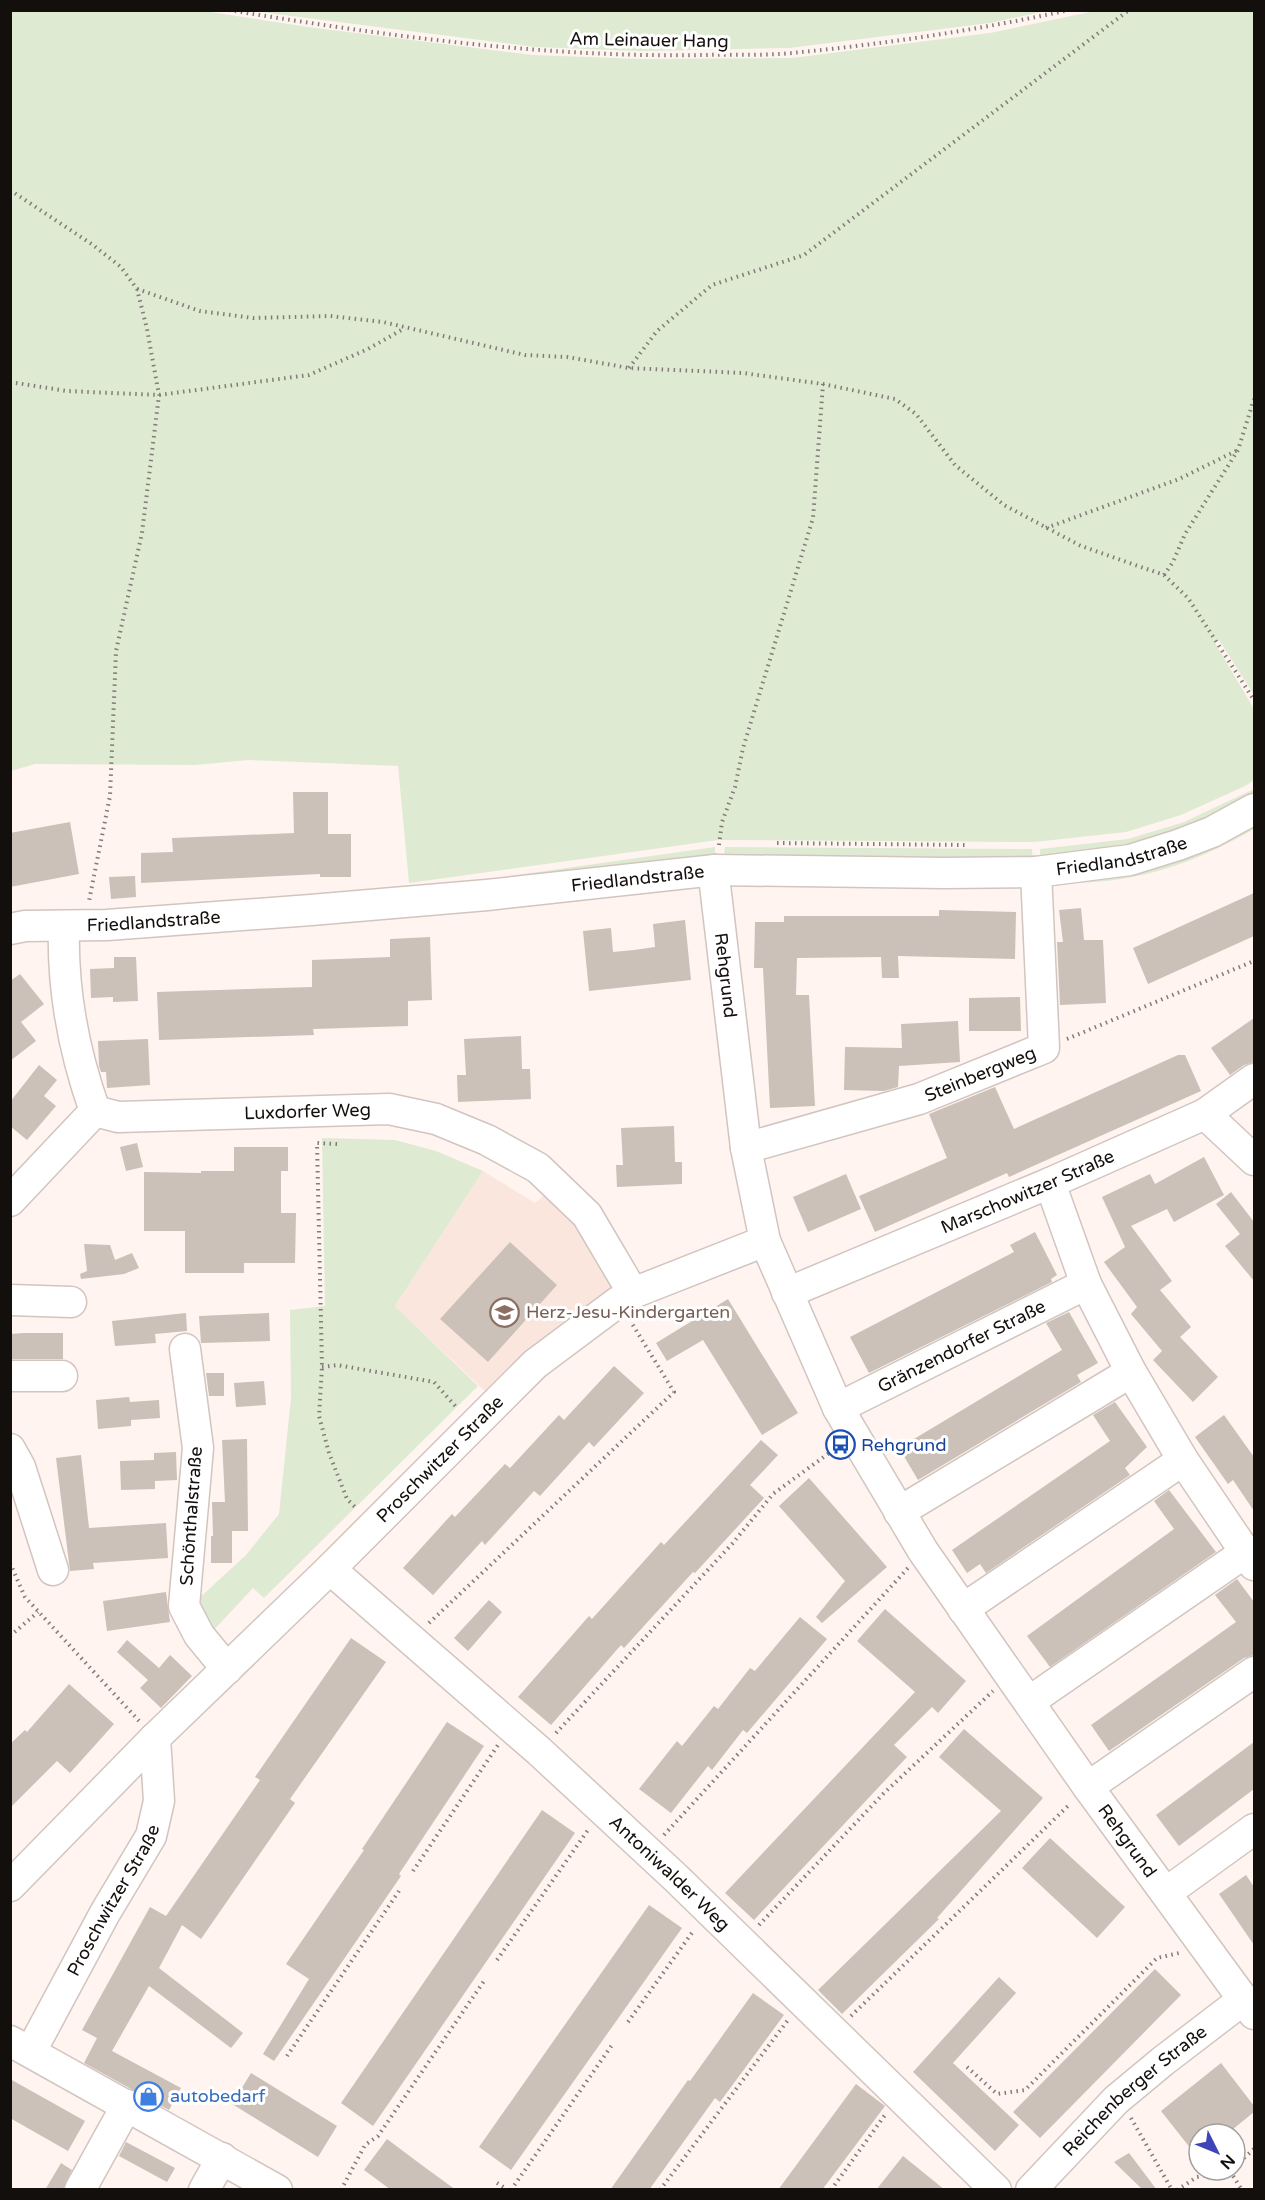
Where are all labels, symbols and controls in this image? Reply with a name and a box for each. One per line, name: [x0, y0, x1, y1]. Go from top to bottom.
street label: Am Leinauer Hang: [569, 28, 729, 52]
street label: Friedlandstraße: [1055, 831, 1190, 880]
street label: Friedlandstraße: [570, 860, 705, 897]
street label: Friedlandstraße: [87, 906, 221, 936]
street label: Rehgrund: [710, 932, 742, 1019]
street label: Steinbergweg: [921, 1041, 1039, 1107]
street label: Luxdorfer Weg: [244, 1099, 371, 1124]
street label: Marschowitzer Straße: [937, 1145, 1118, 1238]
street label: Gränzendorfer Straße: [874, 1295, 1049, 1397]
school or university icon: Herz-Jesu-Kindergarten: [489, 1296, 521, 1328]
place label: Herz-Jesu-Kindergarten: [526, 1301, 730, 1323]
street label: Proschwitzer Straße: [372, 1391, 508, 1527]
bus stop icon: Rehgrund: [824, 1429, 856, 1461]
place label: Rehgrund: [861, 1434, 947, 1456]
street label: Schönthalstraße: [175, 1446, 207, 1586]
street label: Rehgrund: [1093, 1800, 1161, 1882]
street label: Antoniwalder Weg: [605, 1811, 735, 1936]
street label: Proschwitzer Straße: [62, 1823, 164, 1980]
street label: Reichenberger Straße: [1058, 2020, 1211, 2161]
shop icon: autobedarf: [133, 2080, 165, 2112]
place label: autobedarf: [170, 2085, 266, 2107]
north arrow: [1187, 2122, 1247, 2182]
text: N: [1216, 2150, 1239, 2173]

